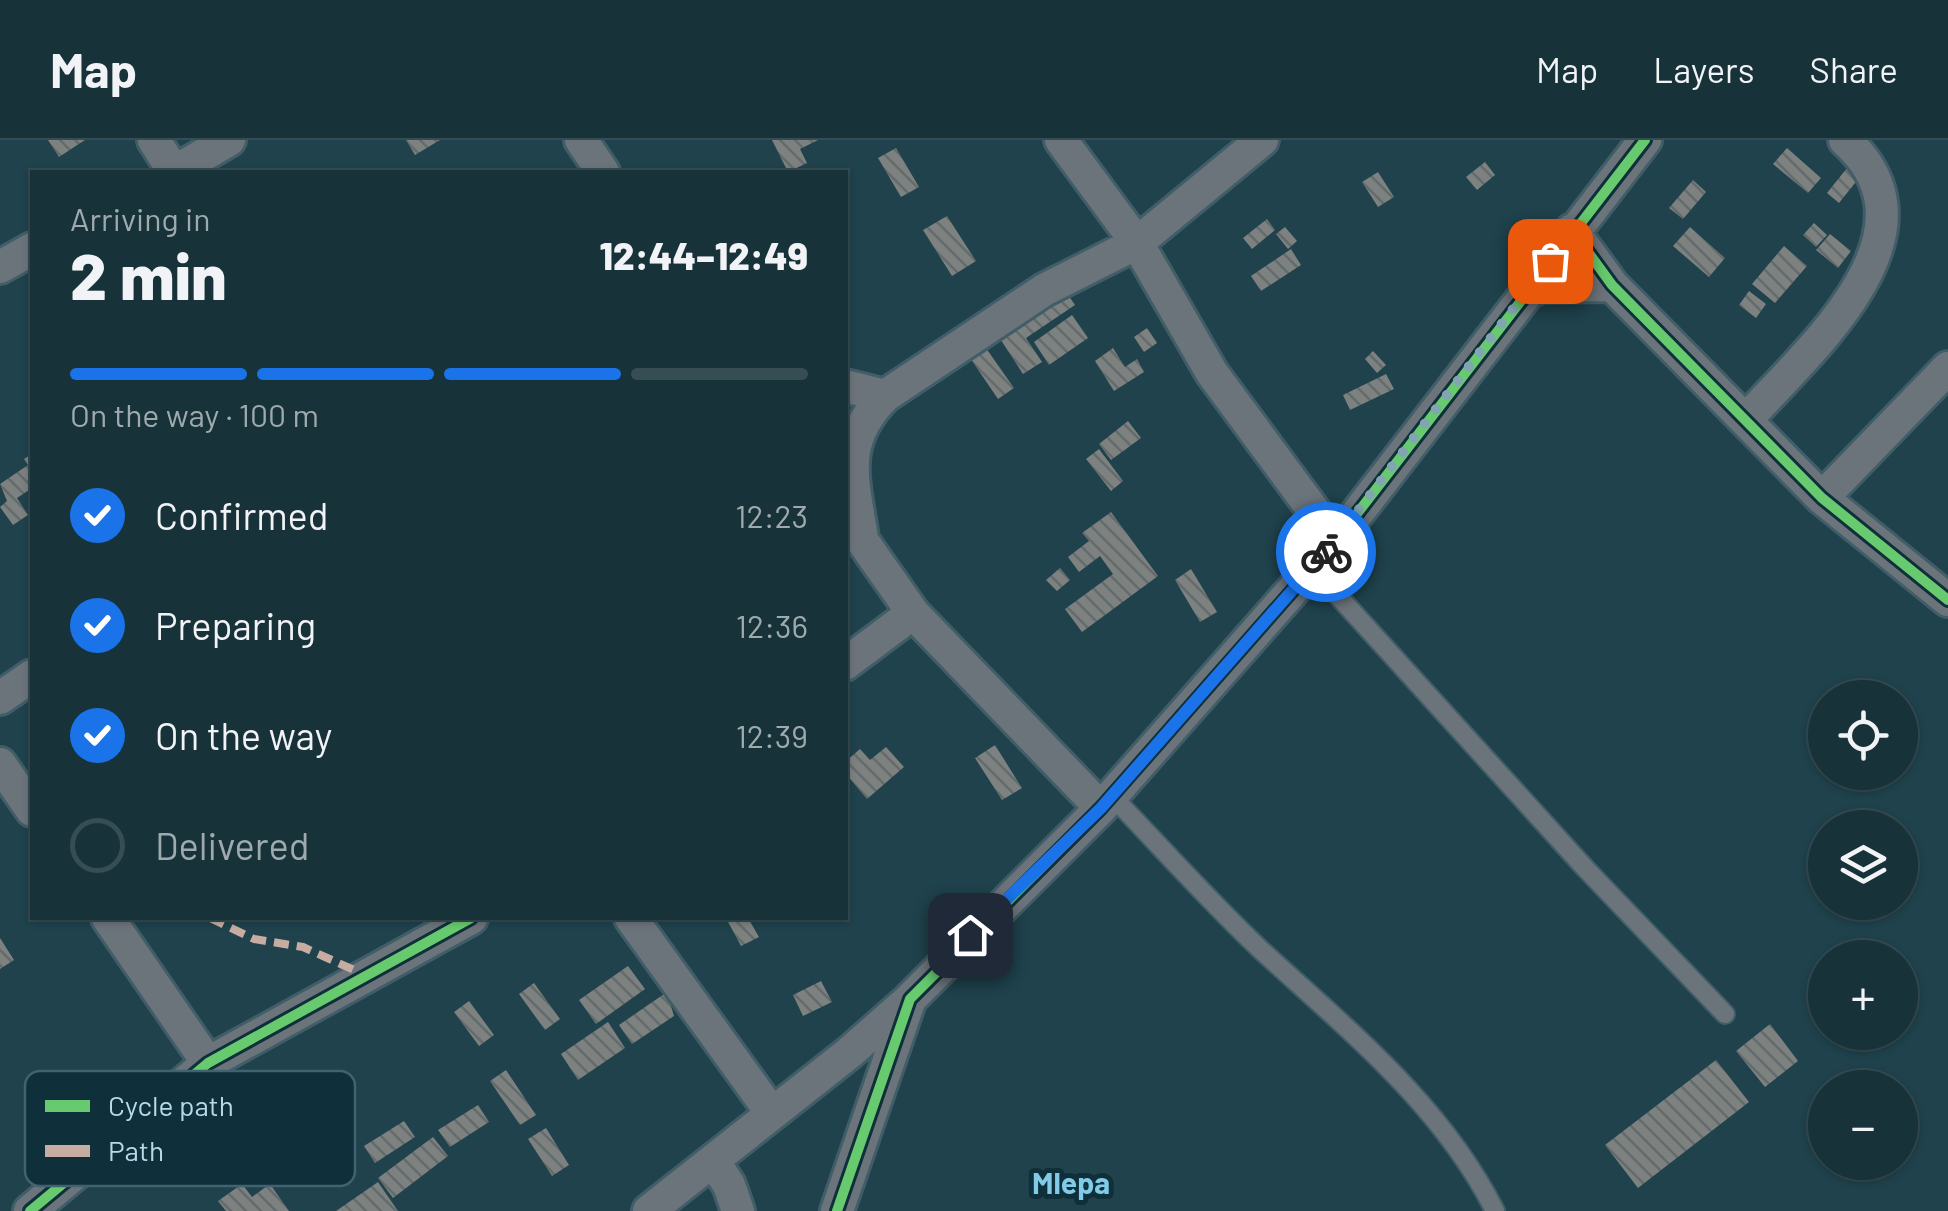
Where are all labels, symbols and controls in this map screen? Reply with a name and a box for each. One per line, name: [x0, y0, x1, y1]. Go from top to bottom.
text: Map: [50, 40, 137, 98]
text: Map: [1536, 48, 1598, 90]
text: Layers: [1653, 48, 1755, 90]
text: Share: [1810, 48, 1898, 90]
text: Arriving in: [70, 199, 210, 237]
pin: [1508, 219, 1593, 304]
text: 12:44–12:49: [600, 232, 808, 278]
icon: bag: [1523, 234, 1578, 289]
text: 2 min: [70, 235, 227, 313]
text: On the way · 100 m: [70, 395, 319, 433]
icon: check: [70, 488, 125, 543]
text: Confirmed: [155, 492, 328, 538]
text: 12:23: [735, 496, 808, 534]
courier: [1276, 502, 1376, 602]
icon: bike: [1299, 525, 1354, 580]
icon: check: [70, 598, 125, 653]
text: Preparing: [155, 602, 316, 648]
text: 12:36: [736, 606, 808, 644]
map controls: [1808, 680, 1918, 1180]
button: locate: [1808, 680, 1918, 790]
icon: check: [70, 708, 125, 763]
text: On the way: [155, 712, 332, 758]
text: 12:39: [736, 716, 808, 754]
button: layers: [1808, 810, 1918, 920]
text: Delivered: [155, 822, 309, 868]
pin: [928, 893, 1013, 978]
icon: home: [943, 908, 998, 963]
button: +: [1808, 940, 1918, 1050]
button: −: [1808, 1070, 1918, 1180]
legend: [25, 1071, 355, 1186]
text: Cycle path: [108, 1088, 234, 1122]
text: Path: [108, 1133, 164, 1167]
district label: Mlepa: [1032, 1164, 1110, 1200]

